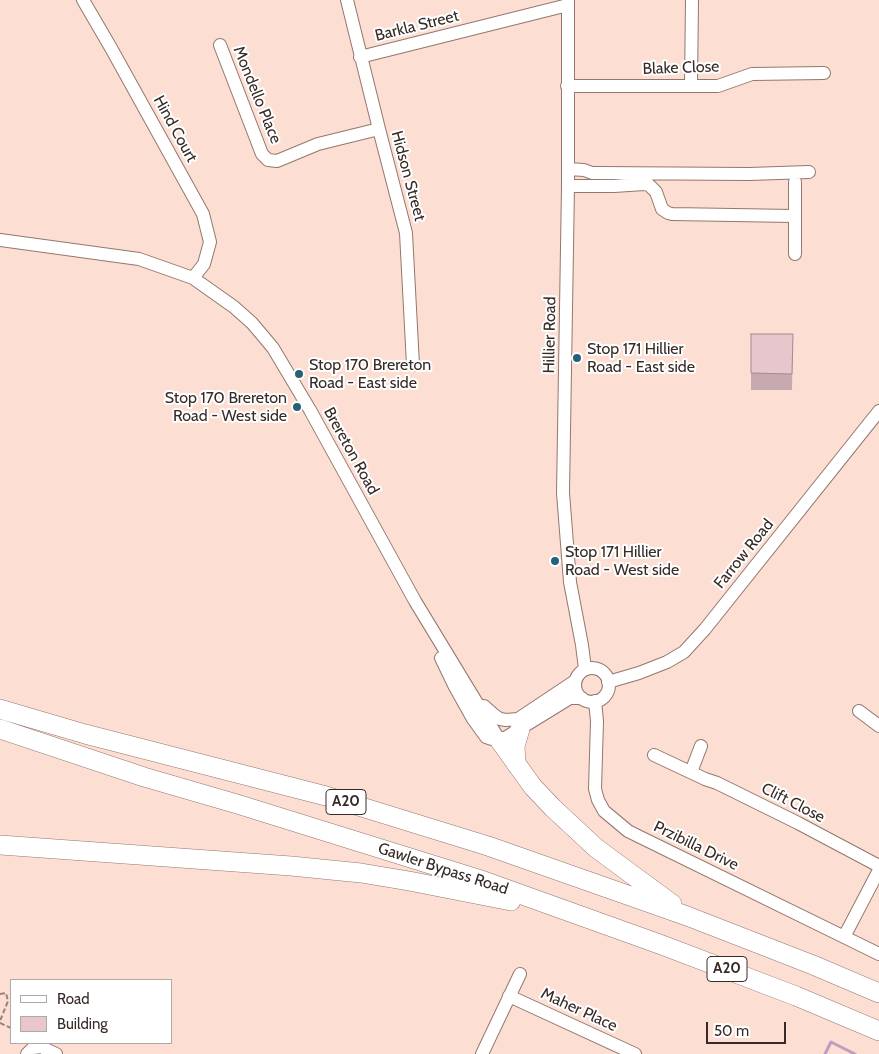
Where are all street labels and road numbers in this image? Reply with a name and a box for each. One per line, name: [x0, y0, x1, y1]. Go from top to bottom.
street label: Barkla Street: [373, 6, 461, 46]
street label: Mondello Place: [229, 43, 285, 147]
street label: Blake Close: [642, 57, 720, 79]
street label: Hind Court: [149, 92, 201, 166]
street label: Hidson Street: [387, 129, 429, 223]
street label: Hillier Road: [540, 296, 560, 374]
street label: Brereton Road: [319, 404, 383, 498]
street label: Farrow Road: [710, 515, 778, 593]
street label: Clift Close: [758, 779, 828, 827]
road number: A20: [326, 790, 366, 814]
street label: Przibilla Drive: [650, 817, 742, 875]
street label: Gawler Bypass Road: [375, 839, 511, 899]
road number: A20: [707, 956, 747, 982]
street label: Maher Place: [538, 984, 620, 1036]

